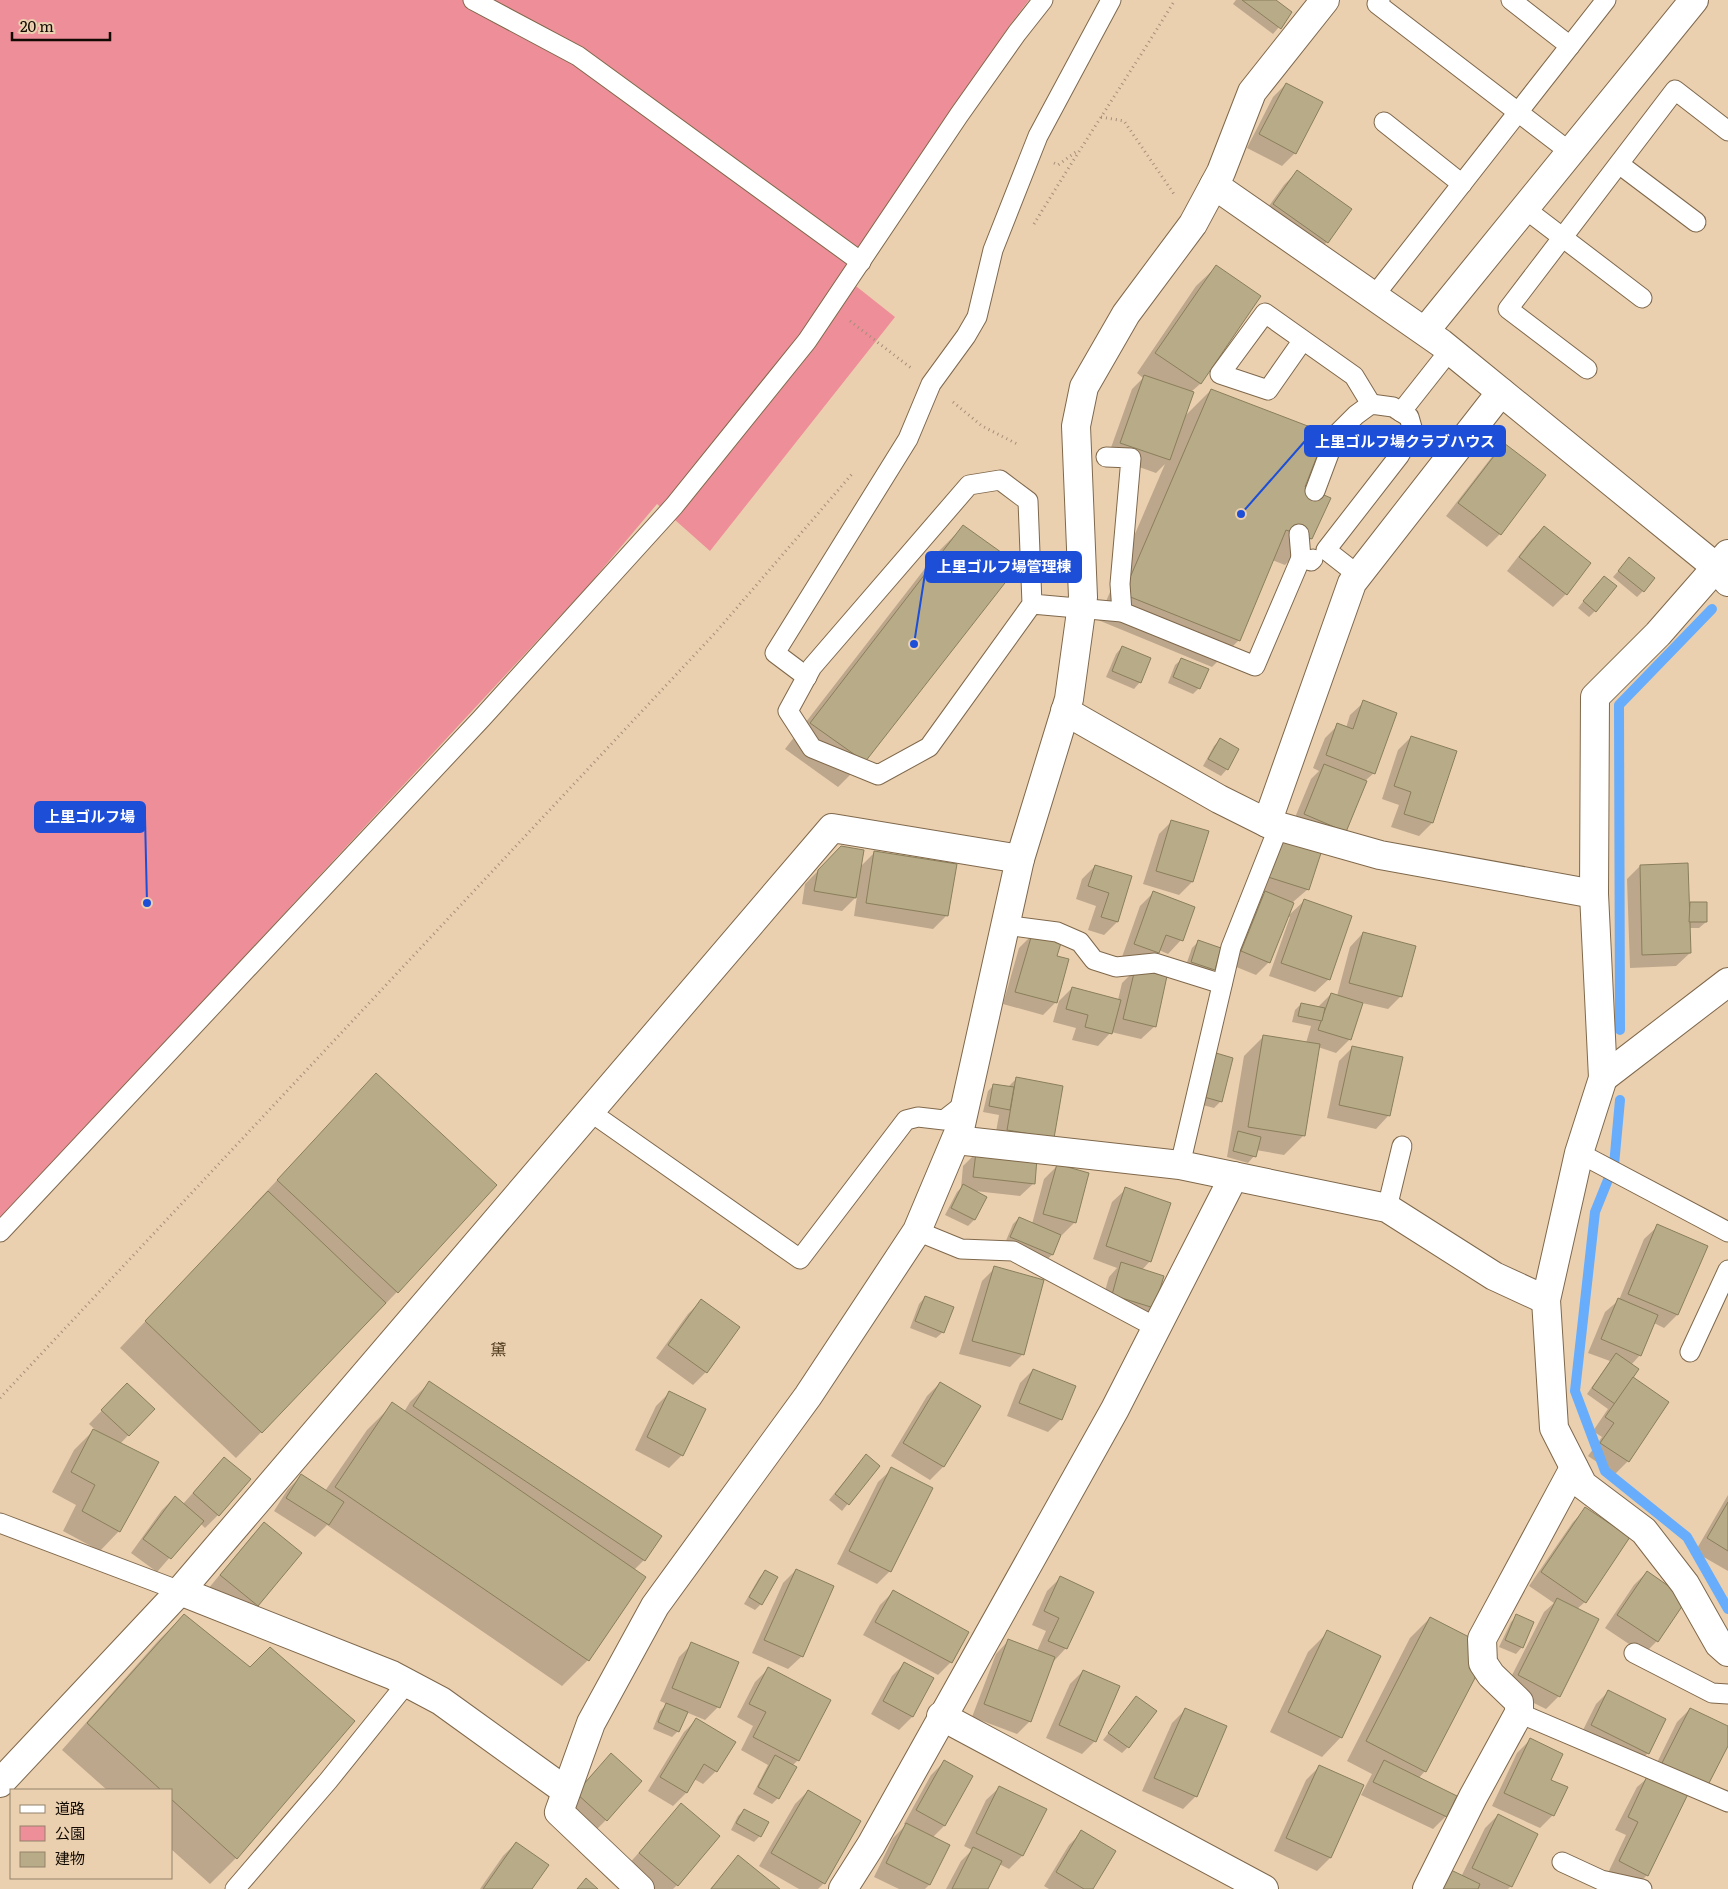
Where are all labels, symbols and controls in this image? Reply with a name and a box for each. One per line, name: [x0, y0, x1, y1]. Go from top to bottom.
scale bar: [12, 10, 110, 42]
text: 20 m: [20, 14, 54, 37]
callout: 上里ゴルフ場クラブハウス: [1305, 426, 1505, 456]
text: 上里ゴルフ場クラブハウス: [1315, 429, 1495, 452]
callout: 上里ゴルフ場管理棟: [926, 552, 1081, 582]
text: 上里ゴルフ場管理棟: [936, 554, 1072, 577]
callout: 上里ゴルフ場: [35, 802, 145, 832]
text: 上里ゴルフ場: [45, 804, 135, 827]
district label: 黛: [490, 1336, 506, 1360]
legend: [10, 1789, 172, 1879]
text: 道路: [55, 1796, 85, 1819]
text: 公園: [55, 1821, 85, 1844]
text: 建物: [55, 1846, 85, 1869]

